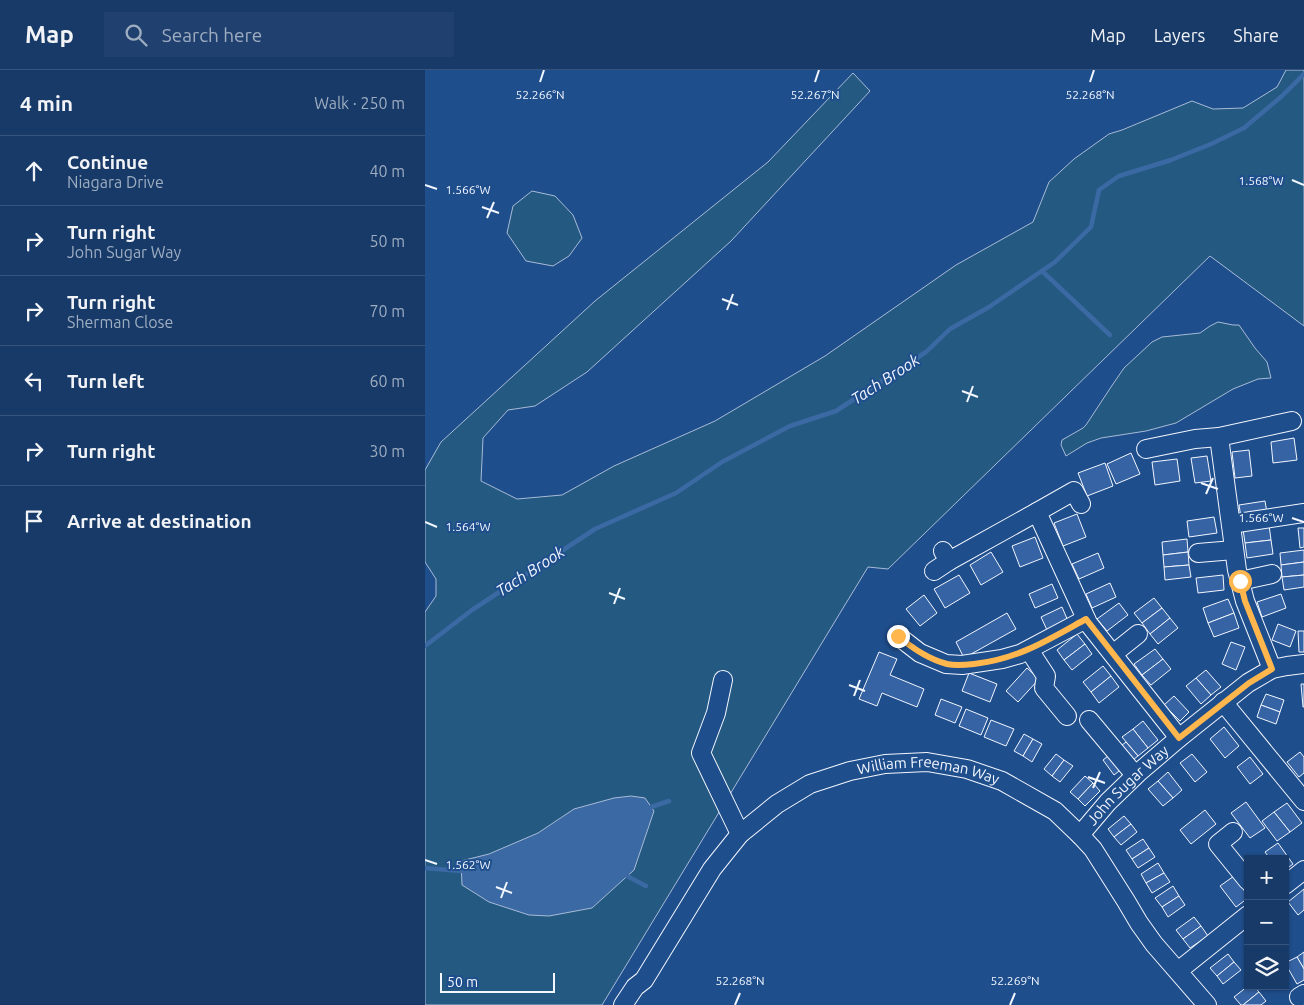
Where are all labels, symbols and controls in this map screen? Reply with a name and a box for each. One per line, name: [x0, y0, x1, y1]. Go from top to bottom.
search box: [104, 12, 454, 57]
text: Map: [25, 21, 74, 48]
icon: search: [122, 21, 150, 49]
text: Search here: [162, 24, 262, 46]
text: Map: [1090, 25, 1126, 45]
text: Layers: [1154, 25, 1205, 45]
text: Share: [1233, 25, 1279, 45]
text: 52.266°N: [515, 88, 565, 101]
text: 52.267°N: [790, 88, 840, 101]
text: 52.268°N: [1065, 88, 1115, 101]
text: 4 min: [20, 91, 73, 115]
text: Walk · 250 m: [314, 94, 405, 112]
text: Continue: [67, 151, 148, 173]
icon: ahead: [20, 157, 48, 185]
text: 40 m: [369, 162, 405, 180]
text: Niagara Drive: [67, 173, 164, 191]
text: 1.568°W: [1239, 174, 1284, 187]
text: 1.566°W: [446, 183, 491, 196]
text: Turn right: [67, 221, 155, 243]
icon: right: [20, 227, 48, 255]
text: 50 m: [369, 232, 405, 250]
text: John Sugar Way: [67, 243, 181, 261]
text: Turn right: [67, 291, 155, 313]
icon: right: [20, 297, 48, 325]
text: 70 m: [369, 302, 405, 320]
text: Sherman Close: [67, 313, 173, 331]
water label: Tach Brook: [847, 350, 923, 408]
icon: left: [20, 367, 48, 395]
text: Turn left: [67, 370, 145, 392]
text: 60 m: [369, 372, 405, 390]
icon: right: [20, 437, 48, 465]
text: Turn right: [67, 440, 155, 462]
text: 30 m: [369, 442, 405, 460]
icon: arrive: [20, 507, 48, 535]
text: Arrive at destination: [67, 510, 252, 532]
text: 1.566°W: [1239, 511, 1284, 524]
text: 1.564°W: [446, 520, 491, 533]
water label: Tach Brook: [492, 542, 568, 600]
route start: [1229, 570, 1252, 593]
route end: [887, 625, 910, 648]
street label: John Sugar Way: [1083, 742, 1172, 828]
street label: William Freeman Way: [855, 753, 1002, 787]
map controls: [1244, 855, 1289, 990]
button: +: [1244, 855, 1289, 900]
text: 1.562°W: [446, 858, 491, 871]
button: −: [1244, 900, 1289, 945]
button: layers: [1244, 945, 1289, 990]
scale bar: [440, 970, 555, 993]
text: 50 m: [447, 974, 478, 990]
text: 52.268°N: [715, 974, 765, 987]
text: 52.269°N: [990, 974, 1040, 987]

